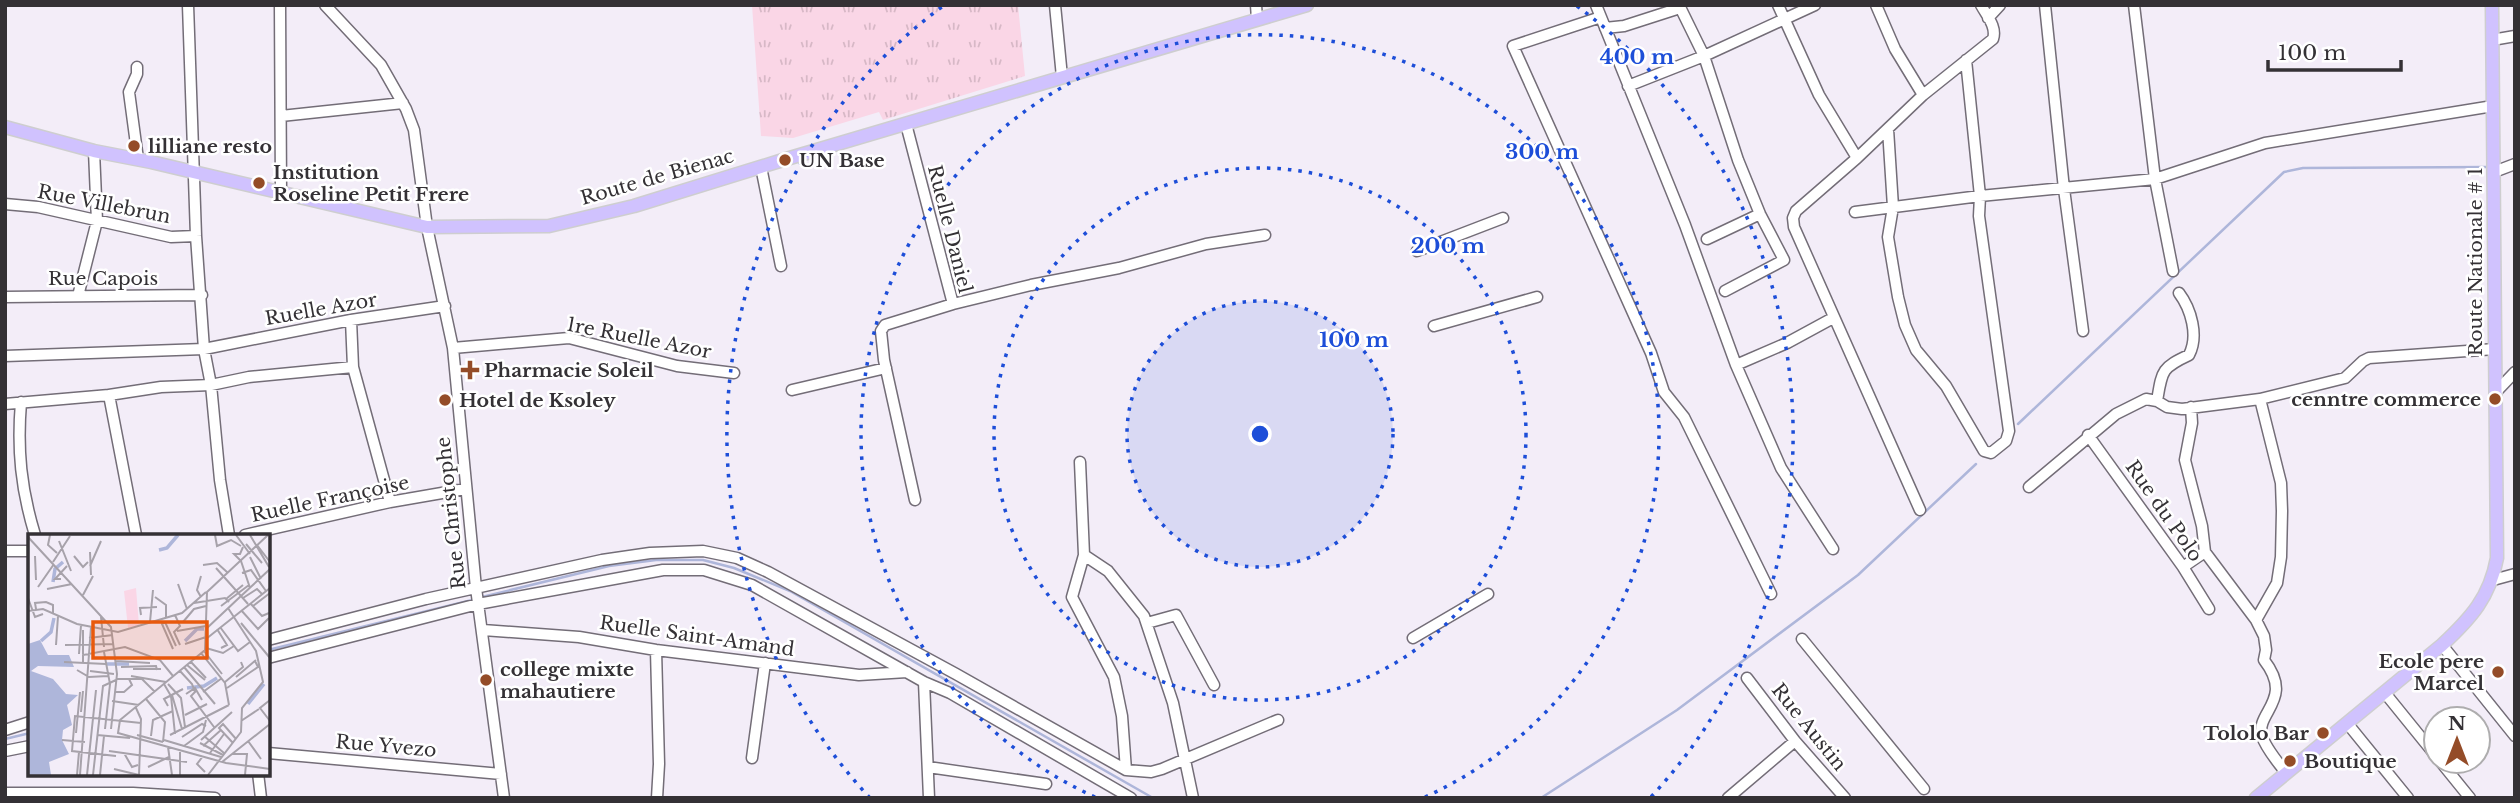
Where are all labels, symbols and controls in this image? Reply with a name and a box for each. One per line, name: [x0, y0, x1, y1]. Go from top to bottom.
scale bar: [2268, 28, 2401, 72]
text: 100 m: [2278, 40, 2346, 66]
text: 400 m: [1600, 44, 1674, 70]
place label: lilliane resto: [148, 135, 272, 158]
marker: lilliane resto: [126, 138, 142, 154]
text: 300 m: [1505, 139, 1579, 165]
street label: Route de Bienac: [578, 144, 736, 210]
place label: UN Base: [799, 149, 885, 172]
marker: UN Base: [777, 152, 793, 168]
place label: Institution Roseline Petit Frere: [273, 161, 469, 206]
street label: Ruelle Daniel: [923, 163, 977, 295]
street label: Route Nationale # 1: [2464, 167, 2487, 357]
marker: Institution Roseline Petit Frere: [251, 175, 267, 191]
street label: Rue Villebrun: [36, 180, 172, 228]
text: 200 m: [1411, 233, 1485, 259]
street label: Rue Capois: [48, 267, 158, 290]
street label: Ruelle Azor: [263, 288, 379, 330]
street label: 1re Ruelle Azor: [565, 313, 713, 363]
text: 100 m: [1319, 327, 1389, 353]
place label: Pharmacie Soleil: [484, 359, 654, 382]
marker: Pharmacie Soleil: [462, 362, 478, 378]
place label: cenntre commerce: [2291, 388, 2481, 411]
place label: Hotel de Ksoley: [459, 389, 616, 412]
marker: cenntre commerce: [2487, 391, 2503, 407]
marker: Hotel de Ksoley: [437, 392, 453, 408]
centre of rings: [1248, 422, 1272, 446]
street label: Rue Christophe: [432, 436, 470, 590]
street label: Rue du Polo: [2121, 456, 2207, 566]
street label: Ruelle Françoise: [249, 471, 411, 527]
inset map: [28, 534, 270, 775]
street label: Ruelle Saint-Amand: [598, 611, 796, 661]
place label: Ecole pere Marcel: [2378, 650, 2484, 695]
place label: college mixte mahautiere: [500, 658, 634, 703]
marker: Ecole pere Marcel: [2490, 664, 2506, 680]
marker: college mixte mahautiere: [478, 672, 494, 688]
street label: Rue Austin: [1767, 679, 1851, 775]
north arrow: [2422, 705, 2492, 775]
text: N: [2448, 712, 2466, 735]
place label: Tololo Bar: [2203, 722, 2310, 745]
marker: Tololo Bar: [2315, 725, 2331, 741]
street label: Rue Yvezo: [335, 730, 437, 762]
place label: Boutique: [2304, 750, 2397, 773]
marker: Boutique: [2282, 753, 2298, 769]

